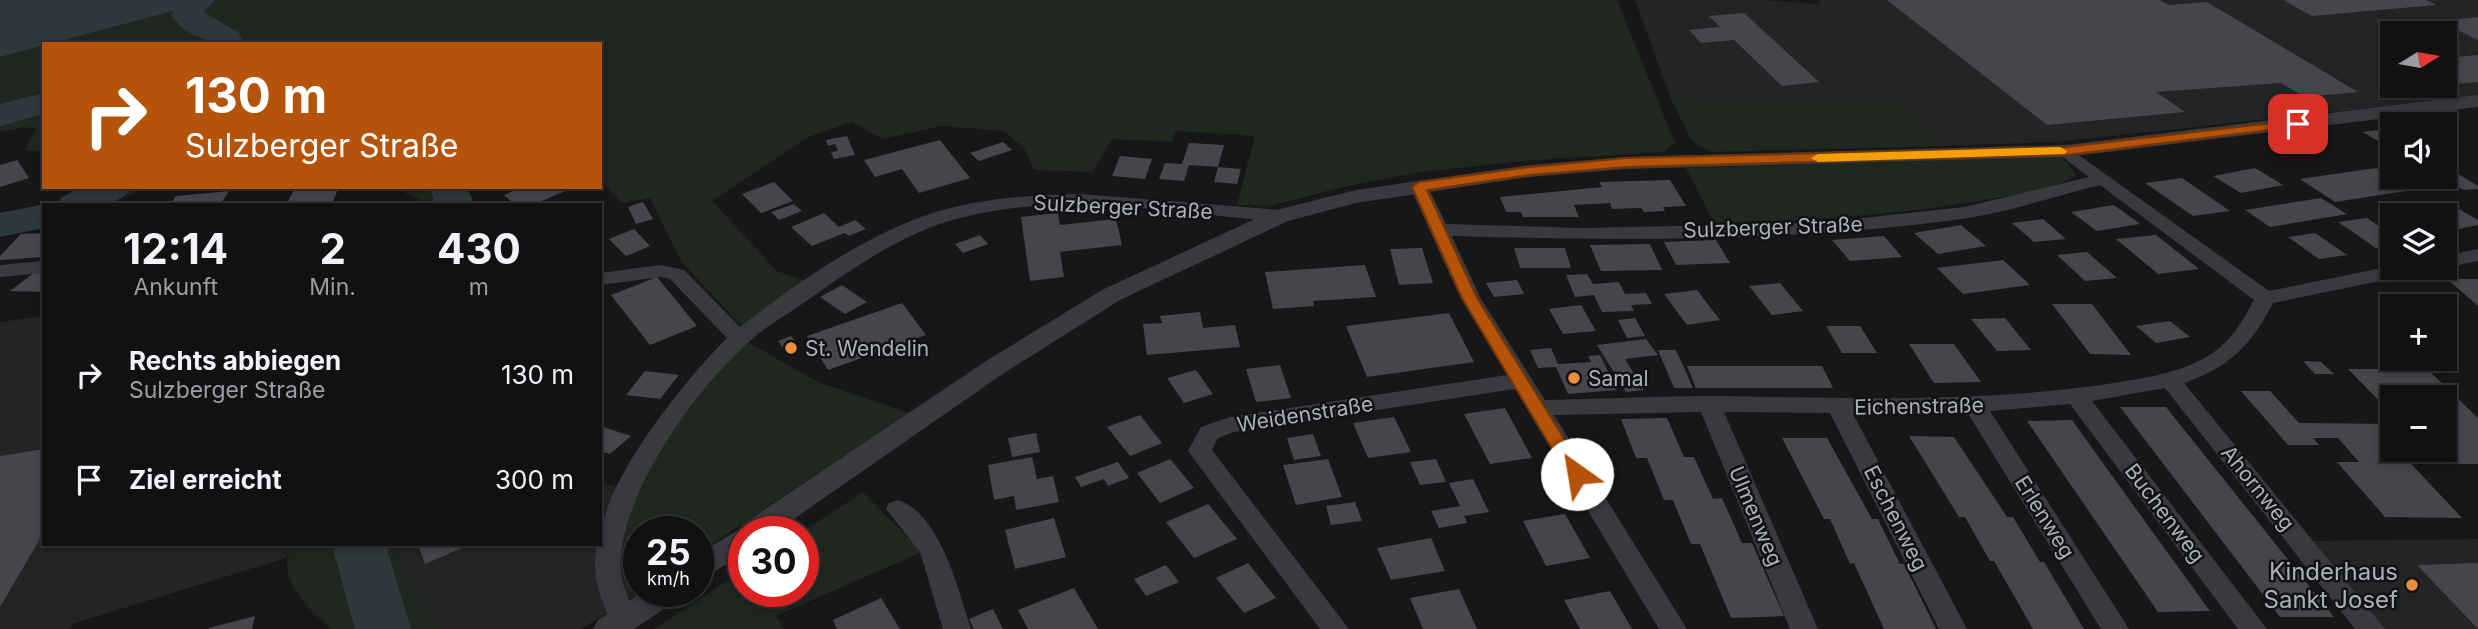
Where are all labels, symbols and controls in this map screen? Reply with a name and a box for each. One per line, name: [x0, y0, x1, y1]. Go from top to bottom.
north arrow: [2380, 21, 2457, 98]
map controls: [2380, 21, 2457, 462]
text: 130 m: [185, 66, 327, 125]
icon: right: [70, 70, 161, 161]
pin: [2268, 94, 2328, 154]
icon: arrive: [2279, 105, 2317, 143]
button: sound: [2380, 112, 2457, 189]
text: Sulzberger Straße: [185, 126, 458, 165]
street label: Sulzberger Straße: [1033, 190, 1213, 224]
button: layers: [2380, 203, 2457, 280]
street label: Sulzberger Straße: [1683, 211, 1863, 243]
text: 12:14: [123, 223, 228, 274]
text: 2: [319, 223, 346, 274]
text: 430: [437, 223, 521, 274]
text: Ankunft: [133, 273, 218, 301]
text: Min.: [309, 273, 356, 301]
text: m: [469, 273, 489, 301]
button: +: [2380, 294, 2457, 371]
place label: St. Wendelin: [805, 336, 929, 361]
marker: St. Wendelin: [783, 340, 799, 356]
text: Rechts abbiegen: [129, 345, 341, 376]
icon: right: [70, 356, 108, 394]
text: 130 m: [501, 359, 574, 390]
place label: Samal: [1588, 366, 1649, 391]
marker: Samal: [1566, 370, 1582, 386]
text: Sulzberger Straße: [129, 376, 325, 404]
button: −: [2380, 385, 2457, 462]
street label: Weidenstraße: [1235, 391, 1375, 437]
street label: Eichenstraße: [1854, 392, 1984, 420]
position arrow: [1540, 437, 1614, 511]
street label: Ahornweg: [2216, 440, 2300, 536]
street label: Buchenweg: [2120, 459, 2210, 567]
icon: arrive: [70, 461, 108, 499]
street label: Eschenweg: [1859, 461, 1933, 575]
street label: Ulmenweg: [1724, 462, 1788, 570]
text: Ziel erreicht: [129, 464, 282, 495]
text: 300 m: [495, 464, 574, 495]
street label: Erlenweg: [2010, 471, 2080, 563]
speed limit sign: 30: [728, 516, 819, 607]
text: 25: [646, 531, 691, 573]
place label: Kinderhaus Sankt Josef: [2264, 557, 2398, 614]
text: km/h: [647, 568, 690, 589]
marker: Kinderhaus Sankt Josef: [2404, 577, 2420, 593]

